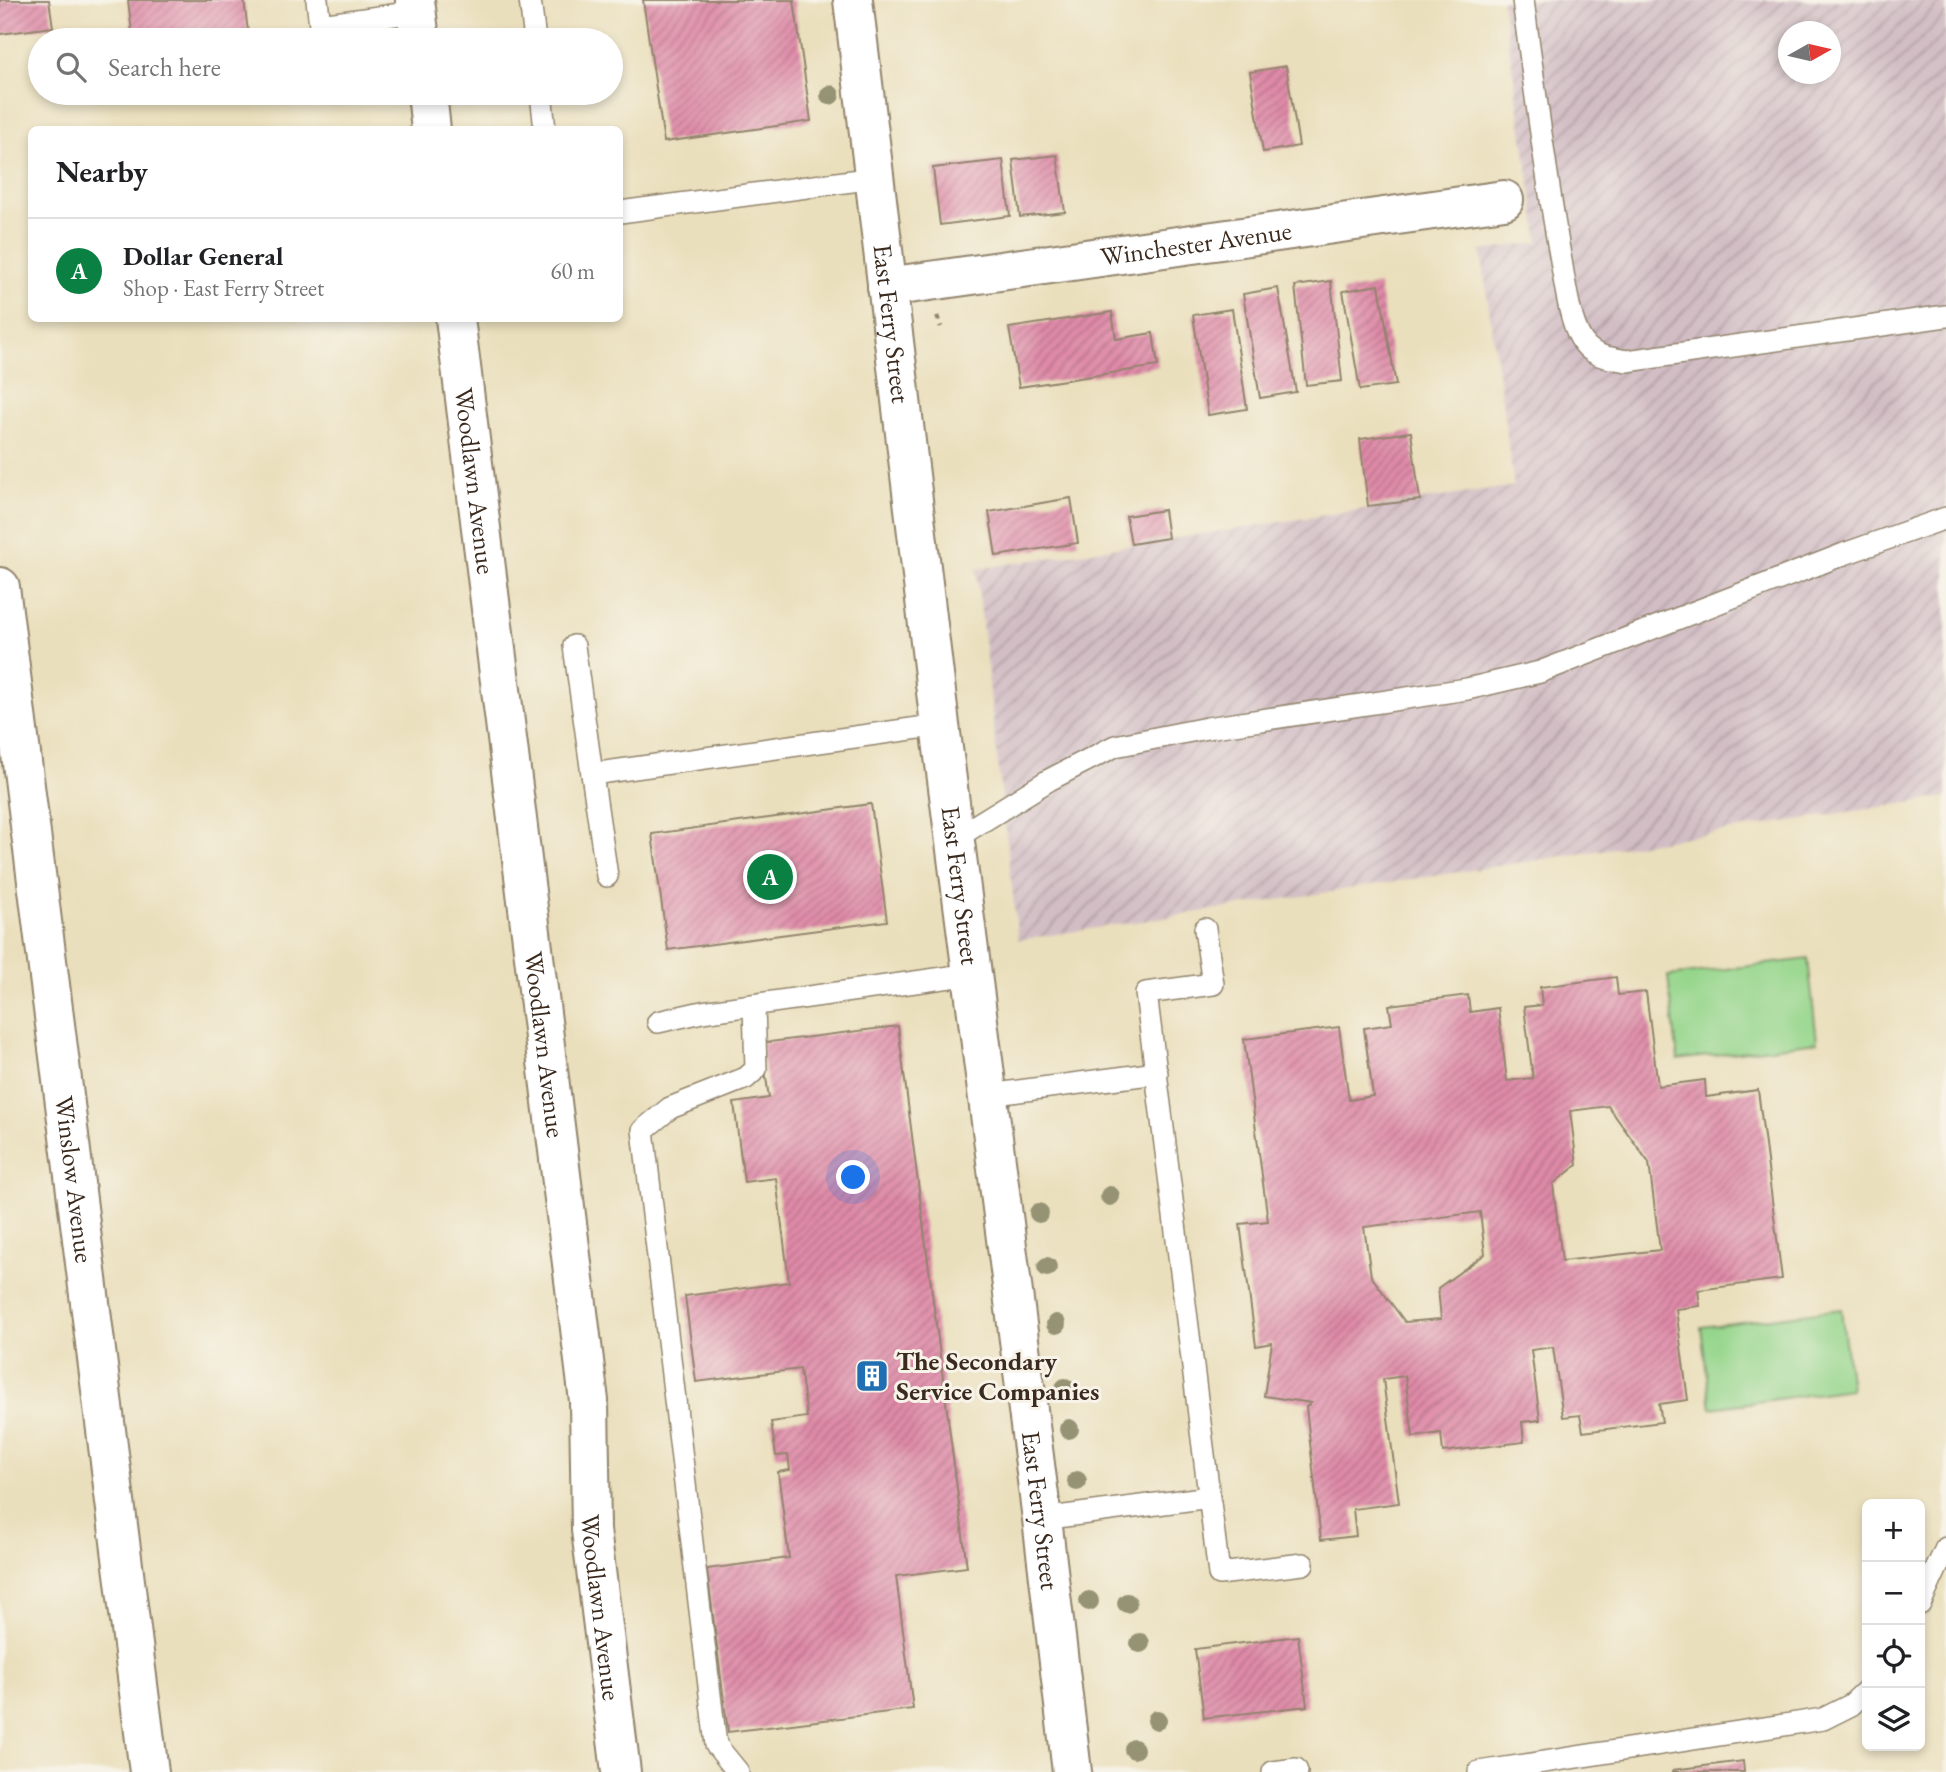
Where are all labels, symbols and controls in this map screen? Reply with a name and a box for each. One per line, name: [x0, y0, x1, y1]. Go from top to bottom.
north arrow: [1778, 21, 1841, 84]
search box: [28, 28, 623, 105]
icon: search: [52, 48, 90, 86]
text: Search here: [108, 50, 221, 84]
text: Nearby: [56, 152, 148, 191]
street label: Winchester Avenue: [1098, 213, 1294, 274]
text: Dollar General: [123, 239, 283, 273]
street label: East Ferry Street: [865, 242, 918, 405]
text: A: [71, 256, 87, 286]
text: 60 m: [550, 256, 595, 286]
text: Shop · East Ferry Street: [123, 273, 324, 303]
street label: Woodlawn Avenue: [447, 386, 504, 576]
street label: East Ferry Street: [934, 804, 988, 967]
pin: A: [747, 851, 793, 903]
street label: Woodlawn Avenue: [516, 949, 573, 1140]
street label: Winslow Avenue: [47, 1094, 102, 1265]
your location: [836, 1160, 870, 1194]
place label: The Secondary Service Companies: [896, 1344, 1099, 1408]
building icon: The Secondary Service Companies: [853, 1357, 891, 1395]
street label: East Ferry Street: [1014, 1429, 1067, 1592]
map controls: [1862, 1499, 1925, 1751]
button: +: [1862, 1499, 1925, 1562]
street label: Woodlawn Avenue: [574, 1514, 629, 1702]
button: −: [1862, 1562, 1925, 1625]
button: locate: [1862, 1625, 1925, 1688]
button: layers: [1862, 1688, 1925, 1751]

